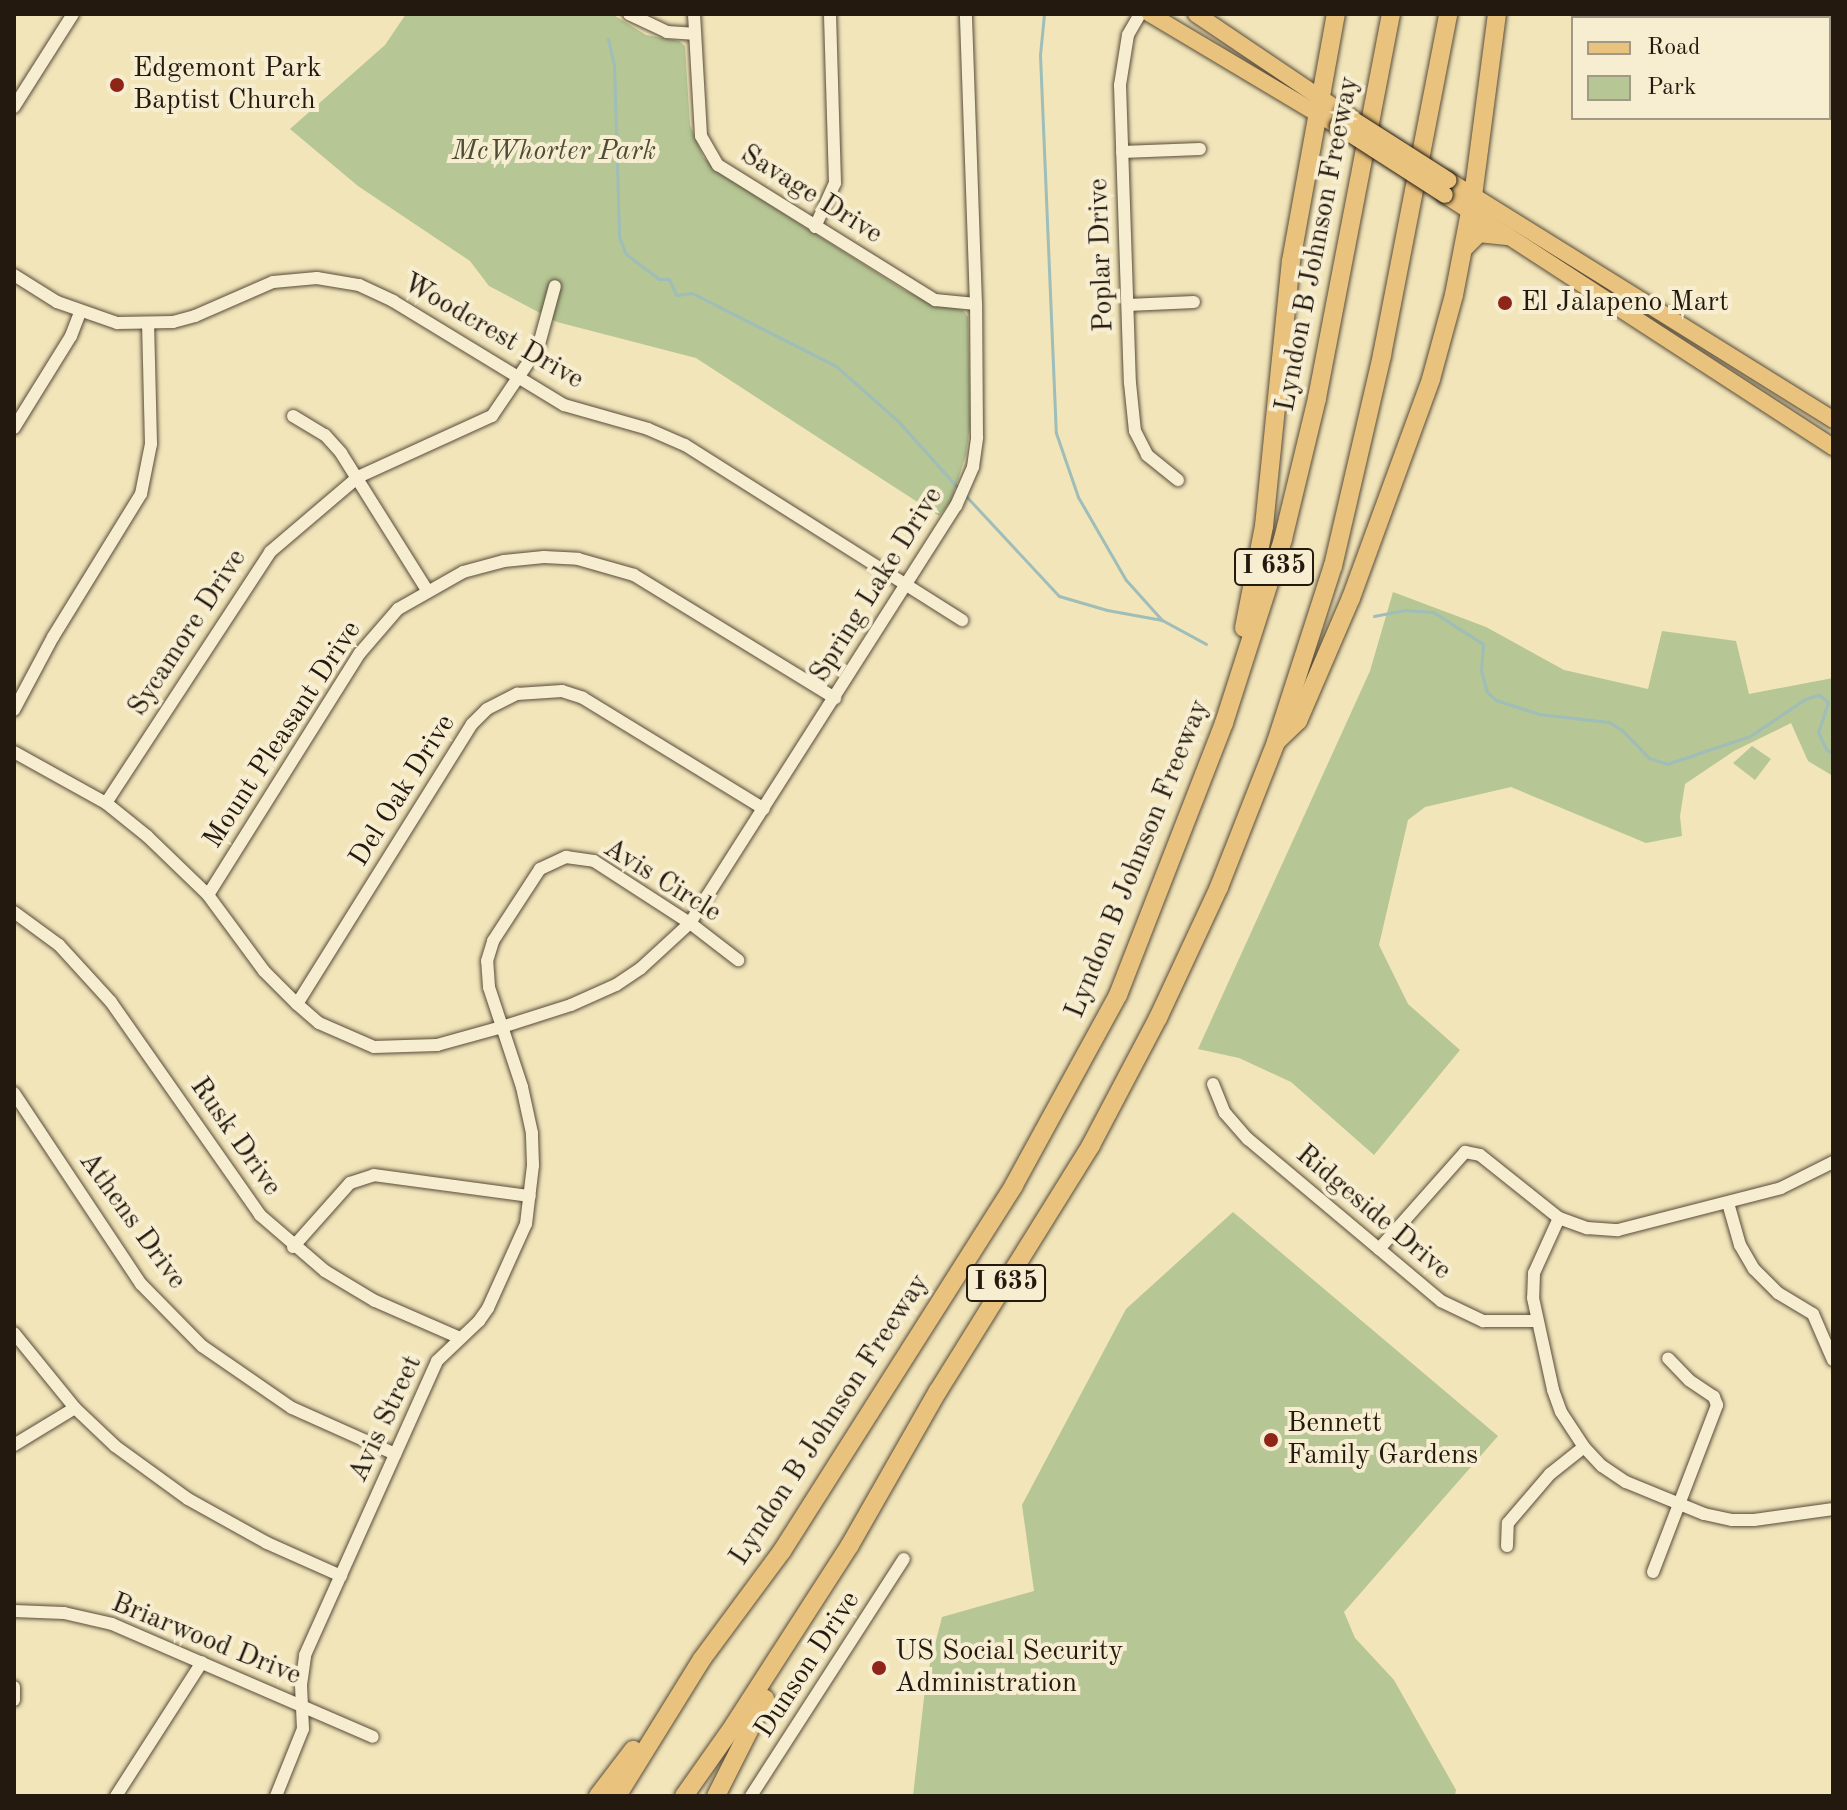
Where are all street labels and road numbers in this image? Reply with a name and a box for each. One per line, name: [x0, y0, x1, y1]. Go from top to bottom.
street label: Lyndon B Johnson Freeway: [1269, 73, 1367, 415]
street label: Savage Drive: [734, 138, 888, 252]
street label: Poplar Drive: [1083, 177, 1121, 333]
street label: Woodcrest Drive: [397, 267, 589, 397]
street label: Spring Lake Drive: [803, 481, 951, 689]
street label: Sycamore Drive: [121, 543, 255, 723]
road number: I 635: [1234, 545, 1314, 589]
street label: Mount Pleasant Drive: [197, 615, 369, 855]
street label: Lyndon B Johnson Freeway: [1059, 695, 1217, 1023]
street label: Del Oak Drive: [343, 709, 463, 873]
street label: Avis Circle: [597, 832, 727, 930]
street label: Rusk Drive: [182, 1071, 288, 1203]
street label: Ridgeside Drive: [1288, 1138, 1458, 1288]
street label: Athens Drive: [71, 1146, 193, 1296]
road number: I 635: [966, 1261, 1046, 1305]
street label: Lyndon B Johnson Freeway: [723, 1268, 937, 1572]
street label: Avis Street: [342, 1350, 430, 1488]
street label: Dunson Drive: [748, 1585, 868, 1745]
street label: Briarwood Drive: [106, 1587, 306, 1693]

